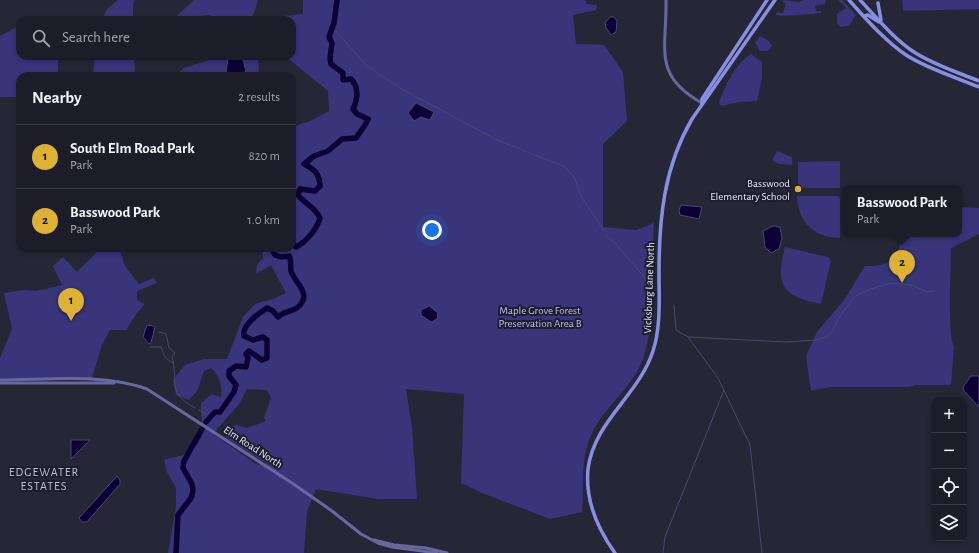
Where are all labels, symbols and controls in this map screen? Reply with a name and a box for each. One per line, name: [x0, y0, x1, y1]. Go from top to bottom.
search box: [16, 16, 296, 60]
icon: search: [30, 27, 52, 49]
text: Search here: [62, 30, 130, 45]
text: Nearby: [32, 89, 82, 106]
text: 2 results: [238, 91, 280, 104]
text: South Elm Road Park: [70, 141, 195, 156]
text: 1: [43, 150, 47, 163]
text: 820 m: [249, 150, 280, 163]
text: Park: [70, 159, 92, 172]
place label: Basswood Elementary School: [710, 178, 790, 202]
marker: Basswood Elementary School: [793, 184, 803, 194]
popup: [842, 185, 962, 237]
text: Basswood Park: [857, 195, 947, 210]
text: Basswood Park: [70, 205, 160, 220]
text: Park: [857, 213, 879, 226]
text: 2: [42, 214, 48, 227]
text: 1.0 km: [247, 214, 280, 227]
your location: [422, 220, 442, 240]
text: Park: [70, 223, 92, 236]
street label: Vicksburg Lane North: [642, 242, 656, 334]
pin: 2: [889, 250, 915, 283]
pin: 1: [58, 288, 84, 321]
park label: Maple Grove Forest Preservation Area B: [498, 305, 582, 329]
map controls: [931, 397, 967, 541]
button: +: [931, 397, 967, 433]
street label: Elm Road North: [222, 424, 284, 470]
button: −: [931, 433, 967, 469]
district label: EDGEWATER ESTATES: [9, 466, 79, 492]
button: locate: [931, 469, 967, 505]
button: layers: [931, 505, 967, 541]

